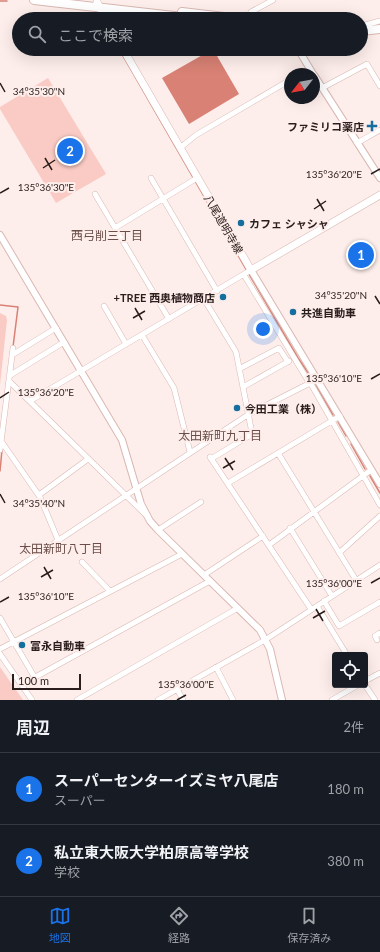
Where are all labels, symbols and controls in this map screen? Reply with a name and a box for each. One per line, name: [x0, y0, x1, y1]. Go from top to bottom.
search box: [12, 12, 368, 56]
icon: search: [26, 23, 48, 45]
text: ここで検索: [58, 26, 133, 44]
north arrow: [284, 68, 320, 104]
text: 34°35'30"N: [13, 85, 65, 97]
place label: ファミリコ薬店: [287, 120, 364, 133]
marker: ファミリコ薬店: [367, 121, 377, 131]
pin: 2: [57, 136, 83, 166]
text: 135°36'20"E: [306, 168, 362, 180]
text: 135°36'30"E: [18, 181, 74, 193]
street label: 八尾道明寺線: [202, 192, 246, 256]
place label: カフェ シャシャ: [249, 217, 329, 230]
marker: カフェ シャシャ: [236, 218, 246, 228]
district label: 西弓削三丁目: [71, 228, 143, 243]
pin: 1: [348, 240, 374, 270]
text: 34°35'20"N: [315, 289, 367, 301]
place label: +TREE 西奥植物商店: [114, 291, 215, 304]
marker: +TREE 西奥植物商店: [218, 292, 228, 302]
place label: 共進自動車: [301, 306, 356, 319]
marker: 共進自動車: [288, 307, 298, 317]
your location: [253, 319, 273, 339]
text: 135°36'10"E: [306, 372, 362, 384]
text: 135°36'20"E: [18, 386, 74, 398]
place label: 今田工業（株）: [245, 402, 322, 415]
marker: 今田工業（株）: [232, 403, 242, 413]
district label: 太田新町九丁目: [178, 428, 262, 443]
text: 34°35'40"N: [13, 497, 65, 509]
district label: 太田新町八丁目: [19, 541, 103, 556]
text: 135°36'00"E: [306, 577, 362, 589]
text: 135°36'10"E: [18, 590, 74, 602]
place label: 富永自動車: [30, 639, 85, 652]
marker: 富永自動車: [17, 640, 27, 650]
map controls: [332, 652, 368, 688]
button: locate: [332, 652, 368, 688]
scale bar: [12, 672, 81, 691]
text: 100 m: [18, 674, 49, 687]
text: 135°36'00"E: [158, 678, 214, 690]
text: 周辺: [16, 717, 50, 738]
text: 2件: [343, 719, 364, 735]
text: スーパーセンターイズミヤ八尾店: [54, 771, 278, 789]
text: 1: [25, 781, 33, 797]
text: 180 m: [327, 781, 364, 797]
text: スーパー: [54, 792, 106, 808]
text: 私立東大阪大学柏原高等学校: [54, 843, 249, 861]
text: 2: [25, 853, 33, 869]
text: 380 m: [327, 853, 364, 869]
text: 学校: [54, 864, 80, 880]
tab: 地図: [49, 905, 71, 945]
tab: 経路: [168, 905, 190, 945]
tab: 保存済み: [287, 905, 331, 945]

